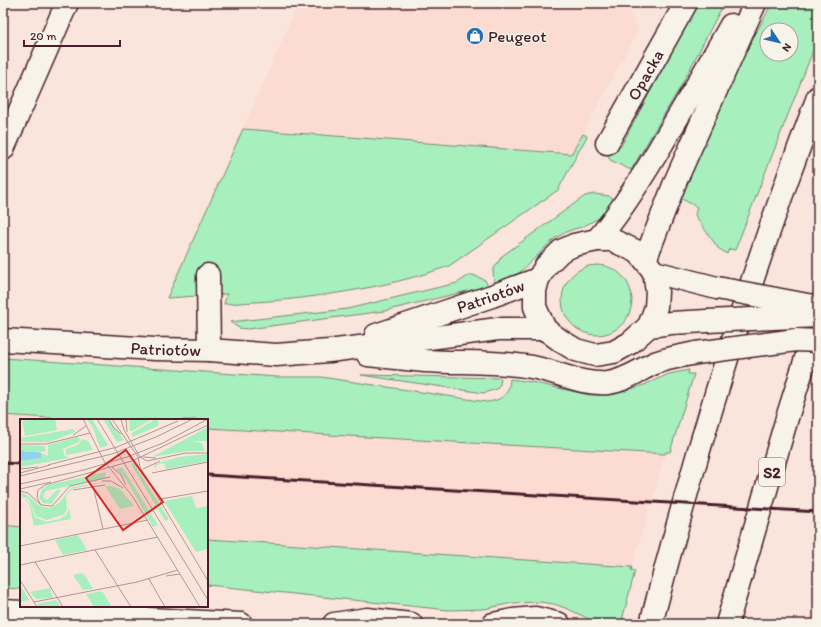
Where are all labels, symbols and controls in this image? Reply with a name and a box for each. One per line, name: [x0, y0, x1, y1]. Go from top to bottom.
scale bar: [24, 22, 120, 48]
north arrow: [759, 22, 799, 62]
shop icon: Peugeot: [465, 26, 485, 46]
place label: Peugeot: [488, 26, 547, 46]
text: 20 m: [30, 29, 57, 43]
text: N: [779, 41, 794, 54]
street label: Opacka: [623, 46, 668, 104]
street label: Patriotów: [454, 275, 528, 317]
street label: Patriotów: [130, 338, 202, 360]
inset map: [20, 419, 208, 607]
road number: S2: [759, 458, 785, 486]

